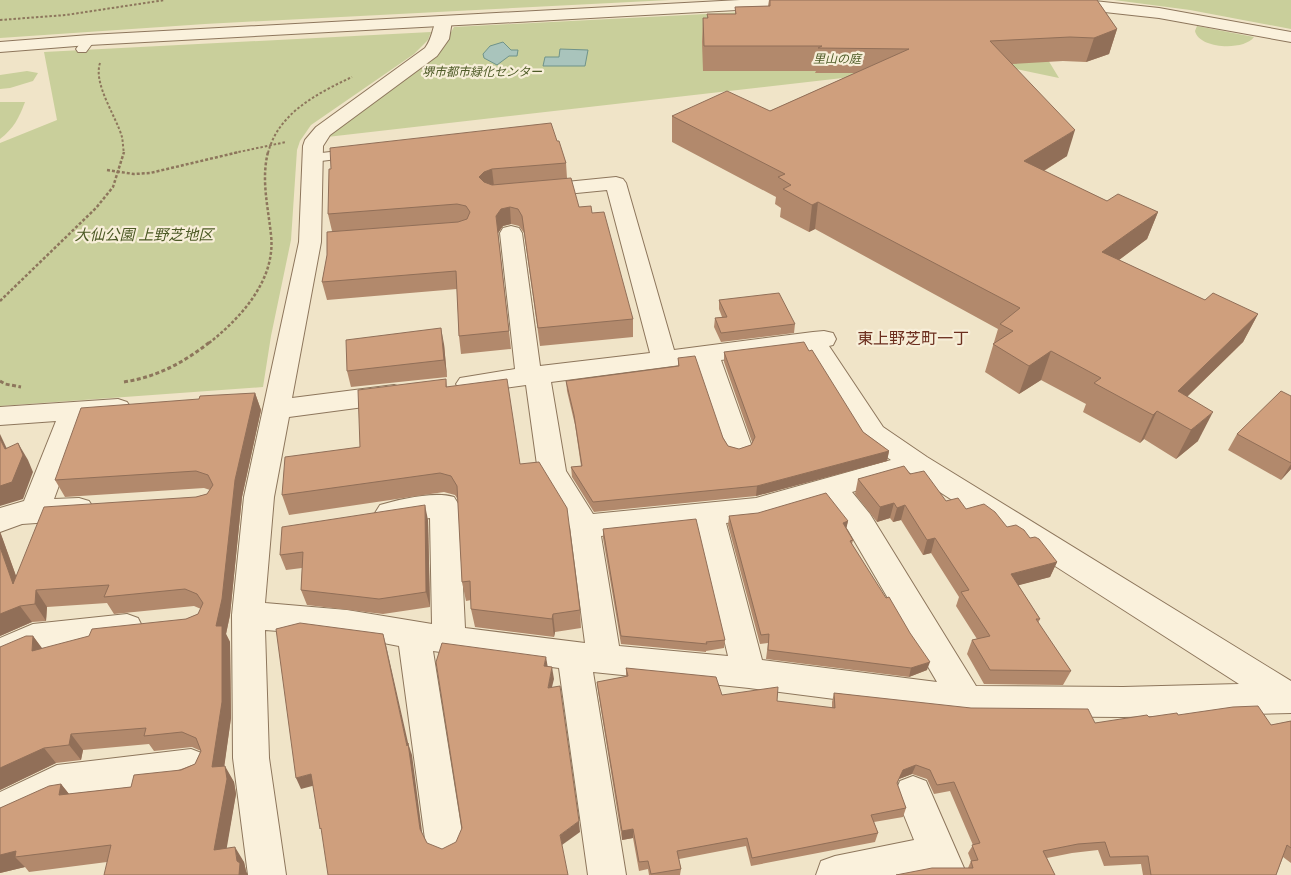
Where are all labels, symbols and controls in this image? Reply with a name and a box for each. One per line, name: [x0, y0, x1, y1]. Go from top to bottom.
park label: 里山の庭: [813, 52, 863, 66]
park label: 堺市都市緑化センター: [422, 65, 543, 79]
park label: 大仙公園 上野芝地区: [75, 227, 215, 243]
district label: 東上野芝町一丁: [857, 330, 969, 347]

